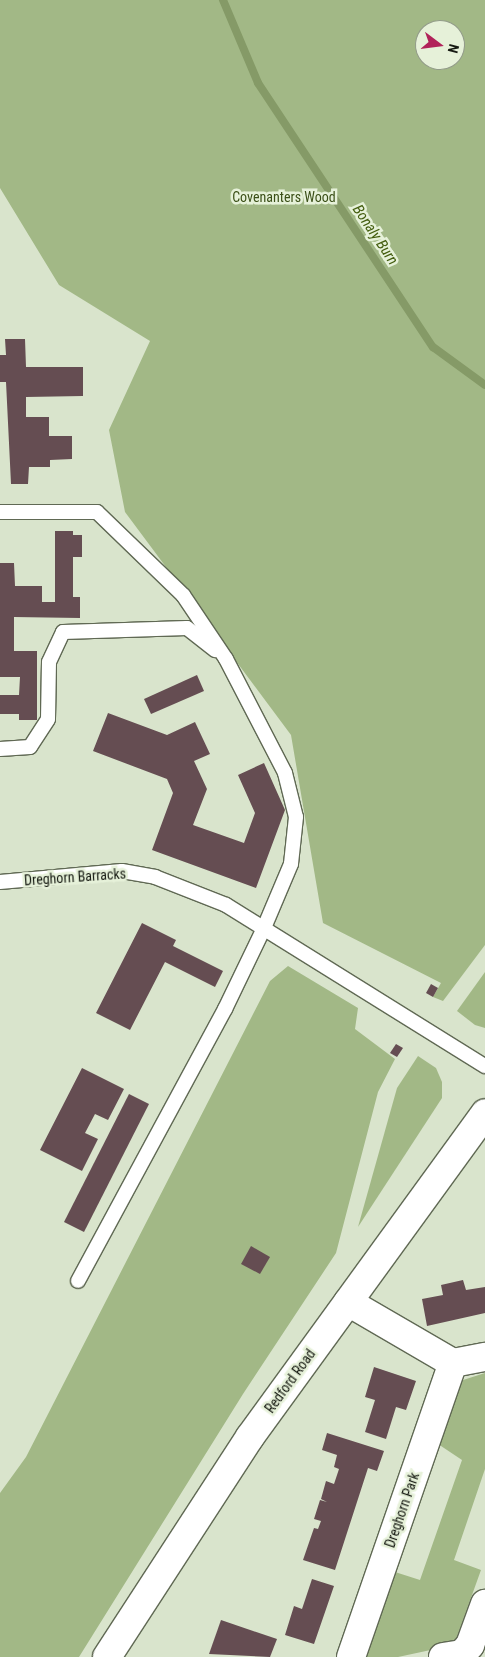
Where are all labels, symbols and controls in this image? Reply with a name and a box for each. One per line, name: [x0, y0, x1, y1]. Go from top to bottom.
north arrow: [415, 20, 465, 70]
text: N: [445, 42, 462, 55]
park label: Covenanters Wood: [232, 189, 336, 205]
water label: Bonaly Burn: [348, 202, 402, 268]
street label: Dreghorn Barracks: [23, 865, 127, 889]
street label: Redford Road: [261, 1346, 319, 1416]
street label: Dreghorn Park: [381, 1470, 423, 1550]

